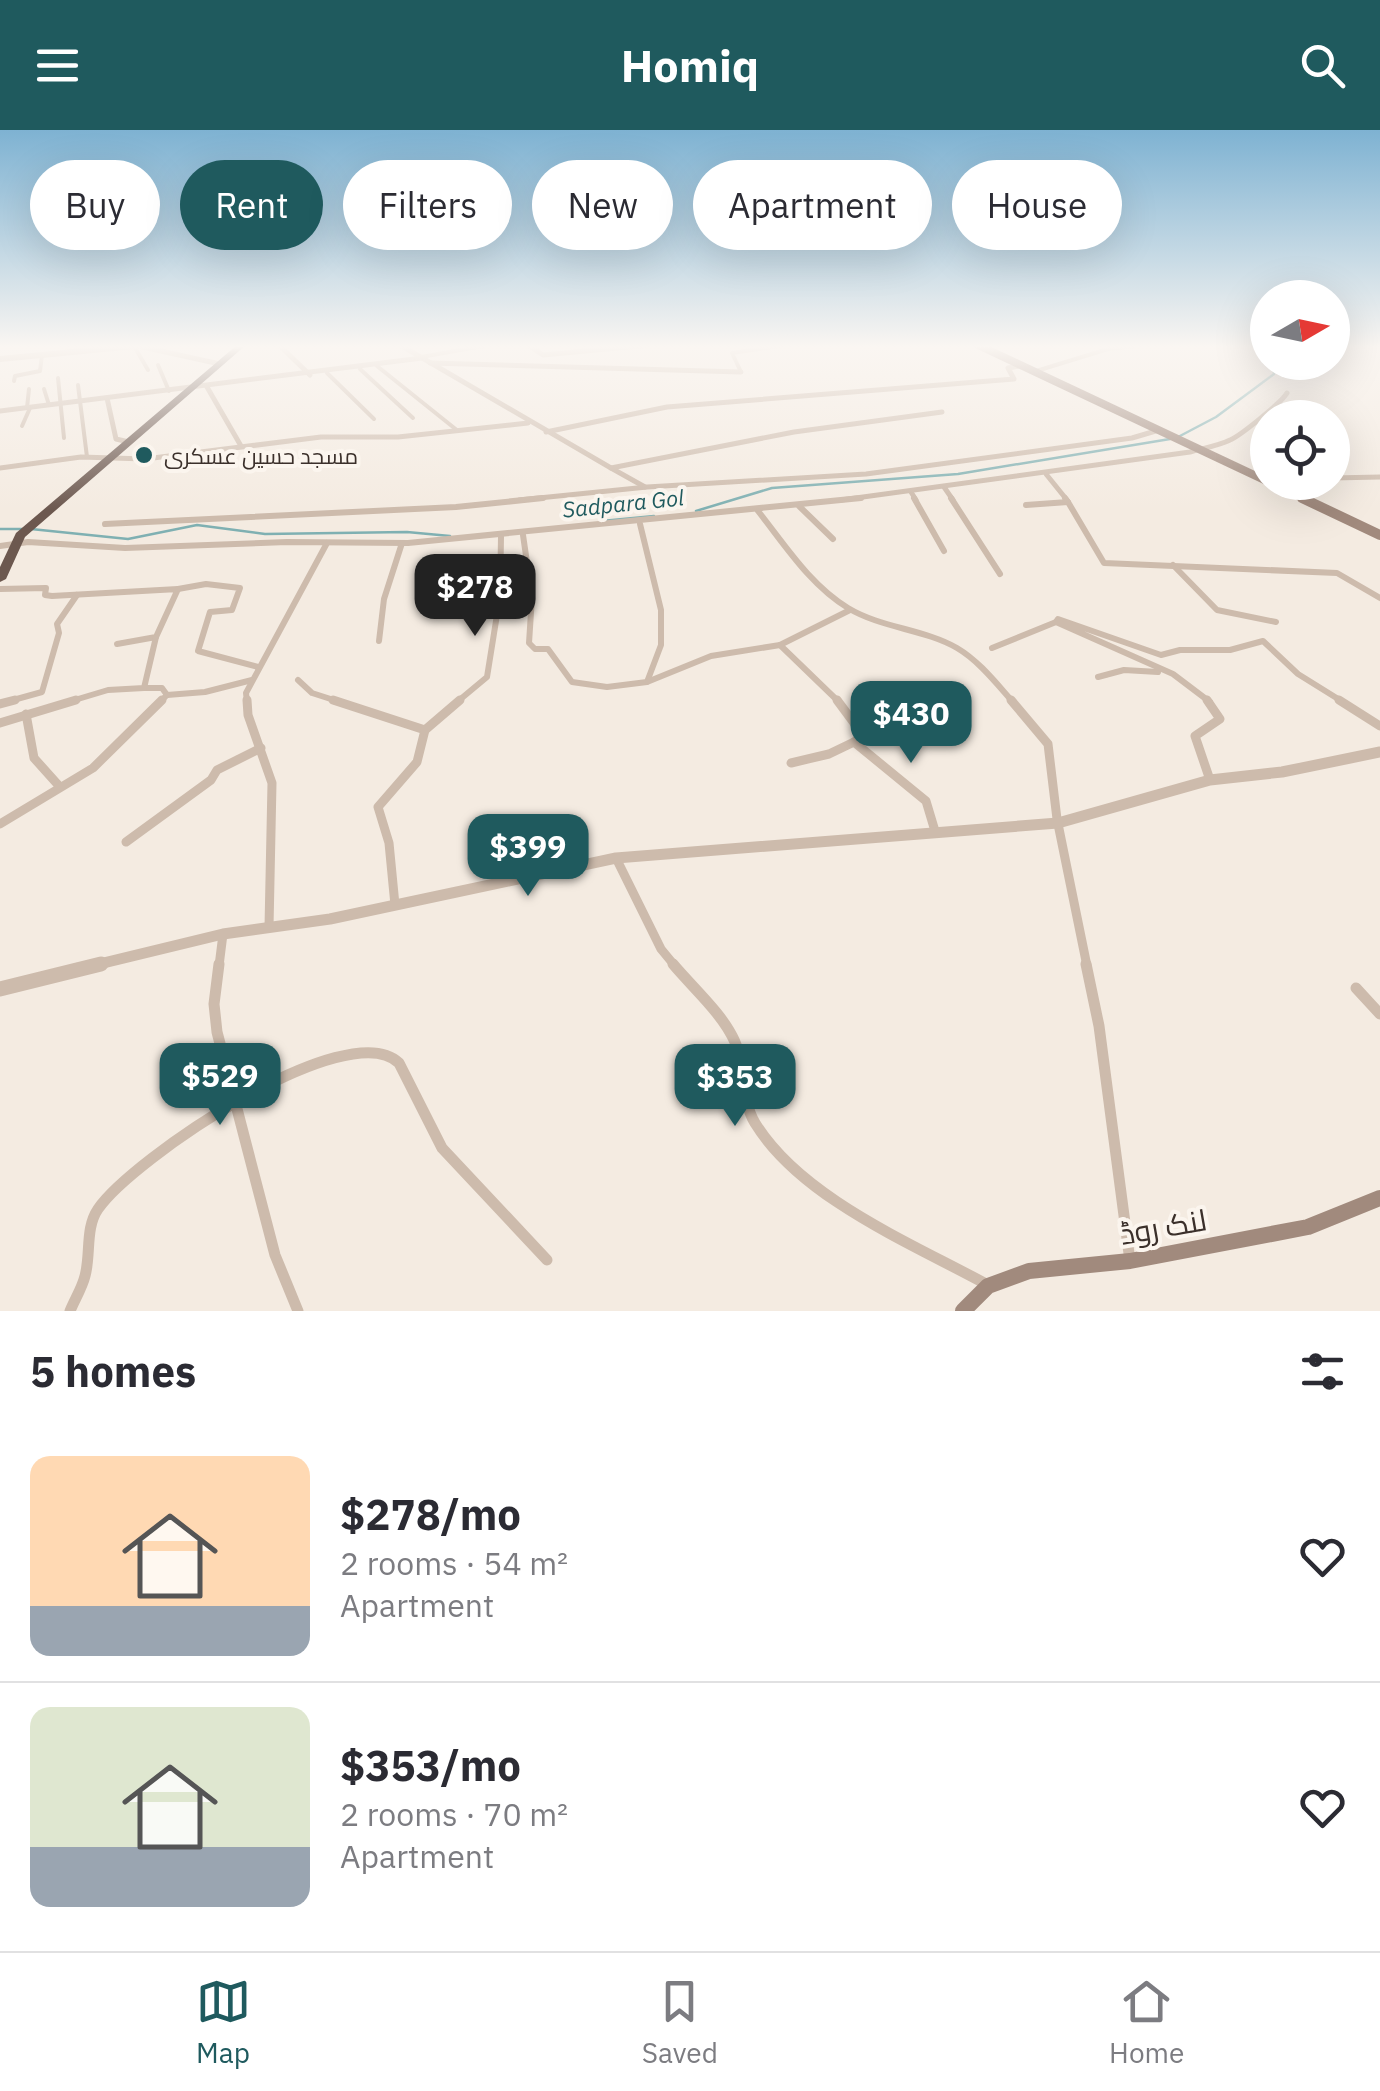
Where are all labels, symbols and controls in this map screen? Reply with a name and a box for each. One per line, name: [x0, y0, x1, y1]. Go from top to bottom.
text: Homiq: [621, 36, 759, 94]
icon: menu: [30, 38, 85, 93]
icon: search: [1295, 38, 1350, 93]
chip: Buy: [30, 160, 160, 250]
chip: Rent: [180, 160, 323, 250]
chip: Filters: [343, 160, 512, 250]
chip: New: [532, 160, 673, 250]
chip: Apartment: [693, 160, 932, 250]
chip: House: [952, 160, 1122, 250]
north arrow: [1250, 280, 1350, 380]
map controls: [1250, 280, 1350, 500]
button: locate: [1250, 400, 1350, 500]
place label: مسجد حسین عسکری: [164, 441, 358, 470]
marker: مسجد حسین عسکری: [133, 444, 155, 466]
water label: Sadpara Gol: [561, 482, 685, 524]
pin: $278: [416, 554, 534, 639]
text: $278: [437, 565, 513, 607]
pin: $430: [852, 681, 970, 766]
text: $430: [873, 692, 949, 734]
pin: $399: [469, 814, 587, 899]
text: $399: [490, 825, 566, 867]
pin: $529: [161, 1043, 279, 1128]
pin: $353: [676, 1044, 794, 1129]
text: $529: [182, 1054, 258, 1096]
text: $353: [697, 1055, 773, 1097]
street label: لنک روڈ: [1117, 1199, 1209, 1253]
text: 5 homes: [30, 1344, 196, 1399]
icon: filters: [1295, 1344, 1350, 1399]
text: $278/mo: [340, 1487, 521, 1542]
icon: home: [110, 1496, 230, 1616]
icon: heart: [1295, 1529, 1350, 1584]
text: 2 rooms · 54 m²: [340, 1542, 568, 1584]
text: Apartment: [340, 1584, 494, 1626]
text: $353/mo: [340, 1738, 521, 1793]
icon: home: [110, 1747, 230, 1867]
icon: heart: [1295, 1780, 1350, 1835]
text: 2 rooms · 70 m²: [340, 1793, 568, 1835]
text: Apartment: [340, 1835, 494, 1877]
tab: Map: [196, 1974, 251, 2071]
tab: Saved: [642, 1974, 718, 2071]
tab: Home: [1109, 1974, 1184, 2071]

